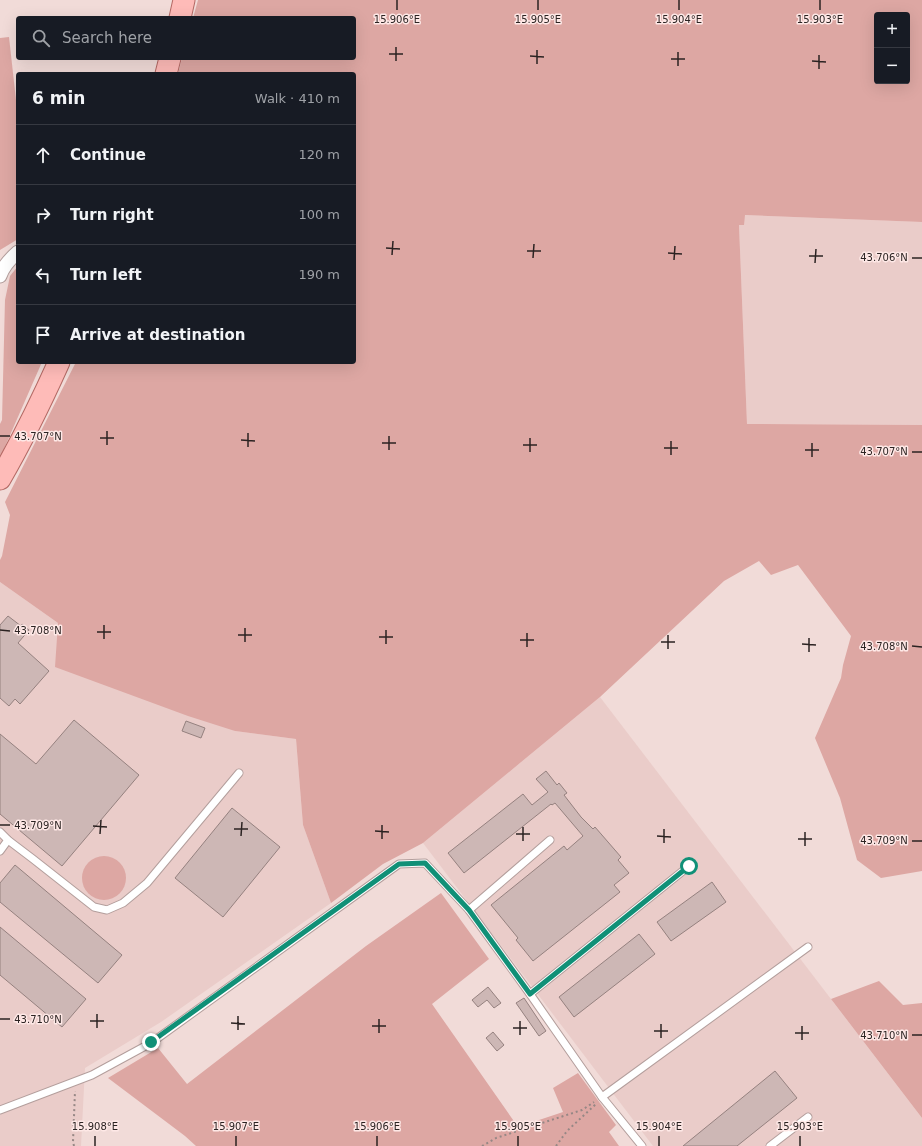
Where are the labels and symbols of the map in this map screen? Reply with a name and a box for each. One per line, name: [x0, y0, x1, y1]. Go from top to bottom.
text: 15.906°E: [374, 14, 420, 25]
text: 15.905°E: [515, 14, 561, 25]
text: 15.904°E: [656, 14, 702, 25]
text: 15.903°E: [797, 14, 843, 25]
text: 43.706°N: [860, 252, 908, 263]
text: 43.707°N: [14, 431, 62, 442]
text: 43.707°N: [860, 446, 908, 457]
text: 43.708°N: [14, 625, 62, 636]
text: 43.708°N: [860, 641, 908, 652]
text: 43.709°N: [14, 820, 62, 831]
text: 43.709°N: [860, 835, 908, 846]
route start: [680, 857, 698, 875]
text: 43.710°N: [14, 1014, 62, 1025]
text: 43.710°N: [860, 1030, 908, 1041]
route end: [142, 1033, 160, 1051]
text: 15.908°E: [72, 1121, 118, 1132]
text: 15.907°E: [213, 1121, 259, 1132]
text: 15.906°E: [354, 1121, 400, 1132]
text: 15.905°E: [495, 1121, 541, 1132]
text: 15.904°E: [636, 1121, 682, 1132]
text: 15.903°E: [777, 1121, 823, 1132]

